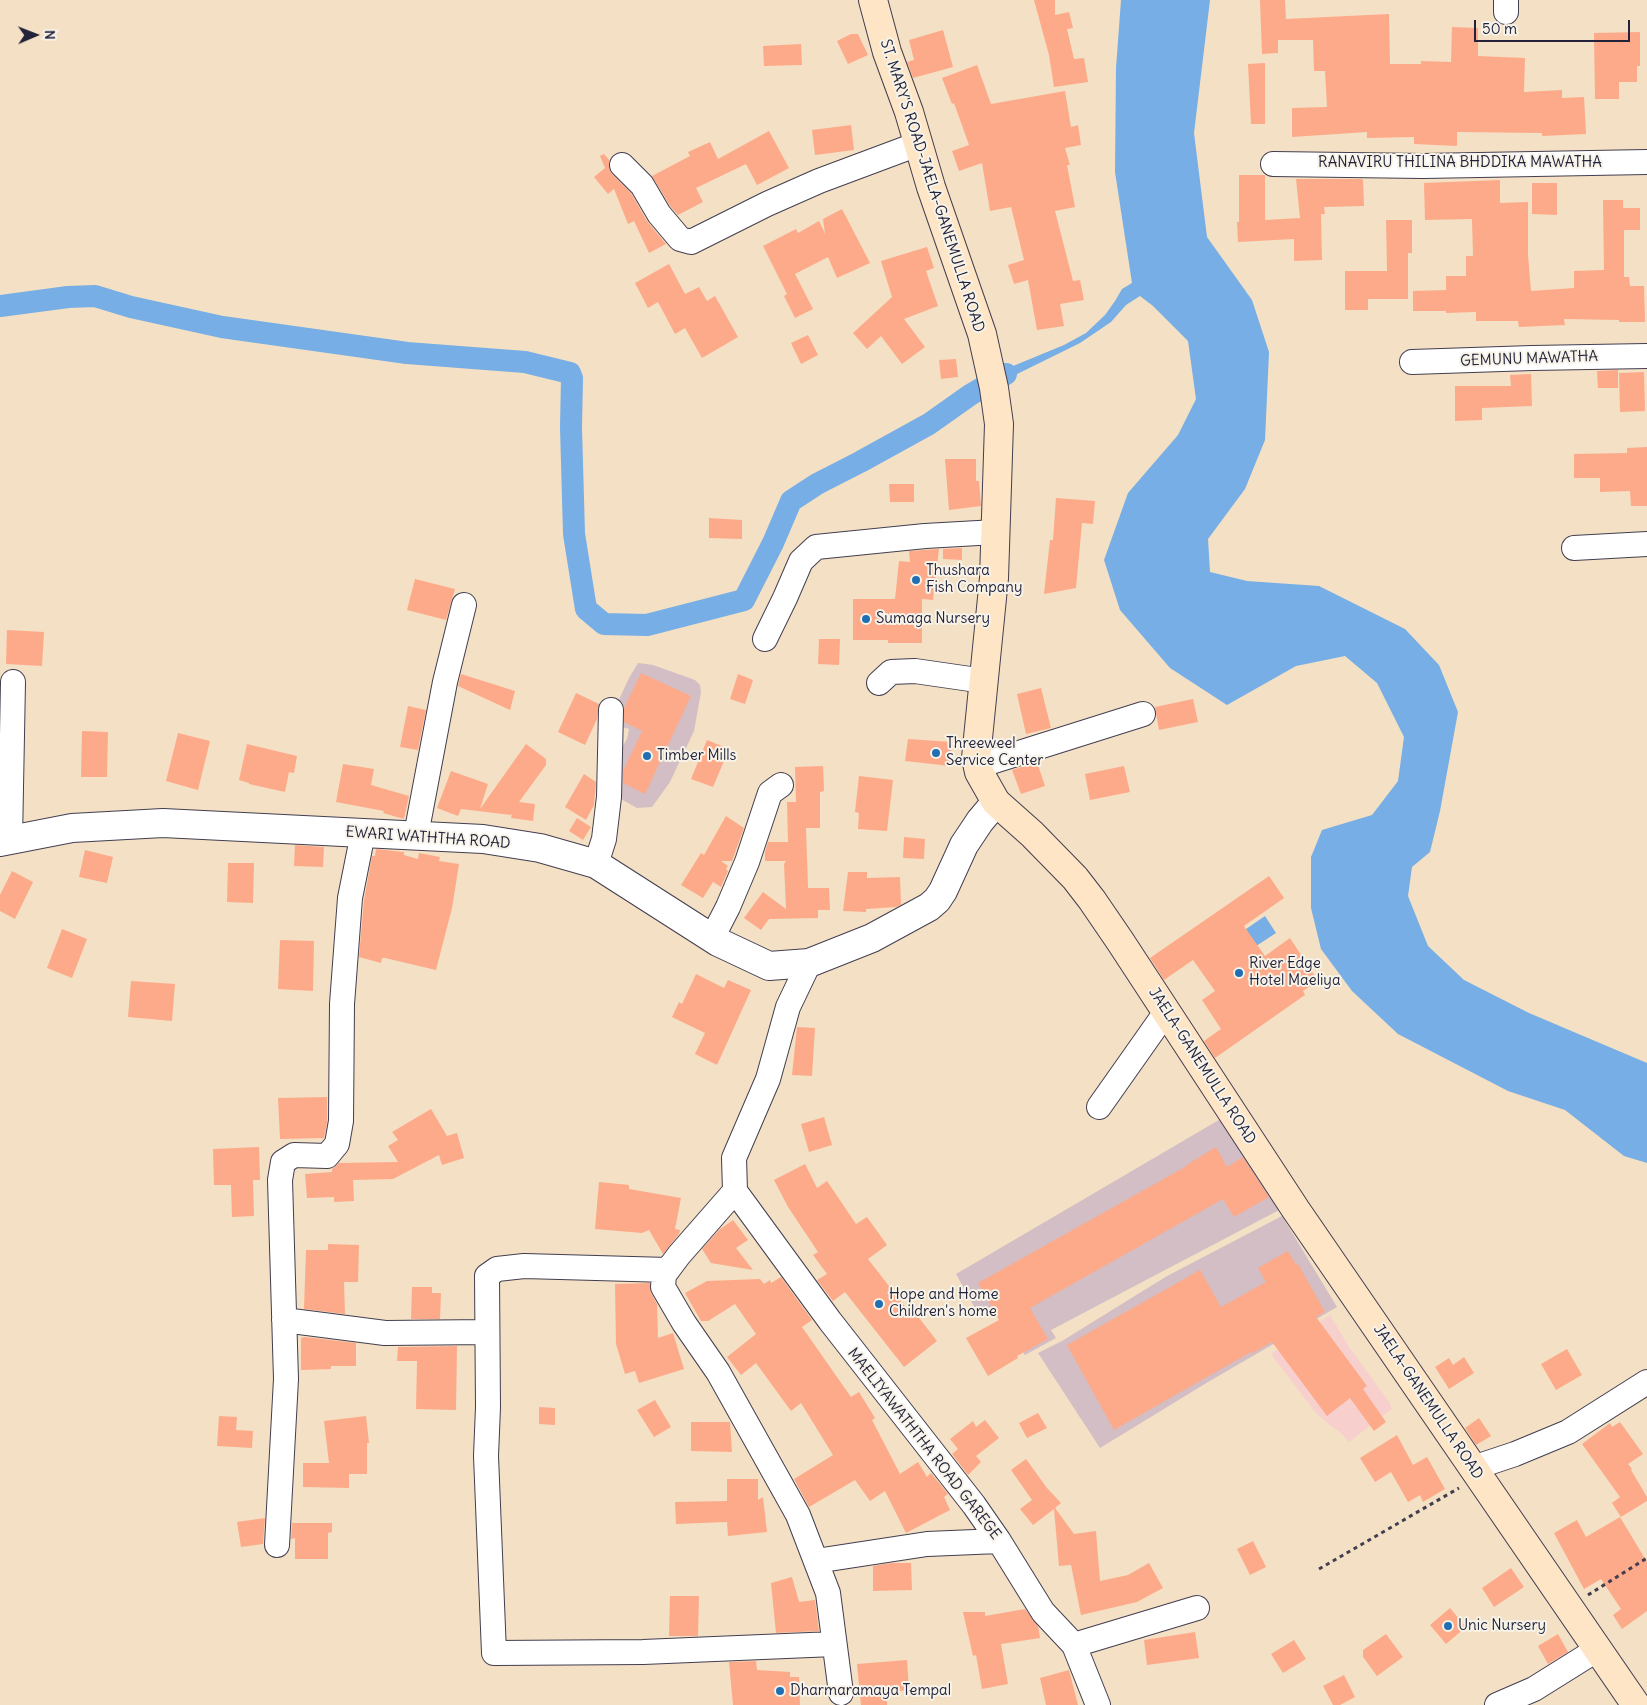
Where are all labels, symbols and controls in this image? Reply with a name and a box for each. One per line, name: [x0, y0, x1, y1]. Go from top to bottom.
north arrow: [10, 10, 60, 60]
scale bar: [1477, 10, 1633, 42]
text: 50 m: [1482, 19, 1517, 38]
text: N: [41, 30, 59, 40]
street label: ST. MARY'S ROAD-JAELA-GANEMULLA ROAD: [876, 37, 988, 335]
street label: RANAVIRU THILINA BHDDIKA MAWATHA: [1318, 154, 1602, 172]
street label: GEMUNU MAWATHA: [1460, 348, 1598, 370]
place label: Thushara Fish Company: [926, 562, 1022, 597]
marker: Thushara Fish Company: [910, 574, 922, 586]
place label: Sumaga Nursery: [876, 610, 990, 628]
marker: Sumaga Nursery: [860, 613, 872, 625]
place label: Threeweel Service Center: [946, 735, 1043, 770]
place label: Timber Mills: [657, 747, 736, 765]
marker: Threeweel Service Center: [930, 747, 942, 759]
marker: Timber Mills: [641, 750, 653, 762]
street label: EWARI WATHTHA ROAD: [345, 823, 511, 853]
place label: River Edge Hotel Maeliya: [1249, 955, 1340, 990]
marker: River Edge Hotel Maeliya: [1233, 967, 1245, 979]
street label: JAELA-GANEMULLA ROAD: [1145, 984, 1259, 1148]
place label: Hope and Home Children's home: [889, 1286, 998, 1321]
marker: Hope and Home Children's home: [873, 1298, 885, 1310]
street label: JAELA-GANEMULLA ROAD: [1369, 1321, 1487, 1483]
street label: MAELIYAWATHTHA ROAD GAREGE: [844, 1345, 1004, 1543]
place label: Unic Nursery: [1458, 1617, 1546, 1635]
marker: Unic Nursery: [1442, 1620, 1454, 1632]
place label: Dharmaramaya Tempal: [790, 1682, 951, 1700]
marker: Dharmaramaya Tempal: [774, 1685, 786, 1697]

